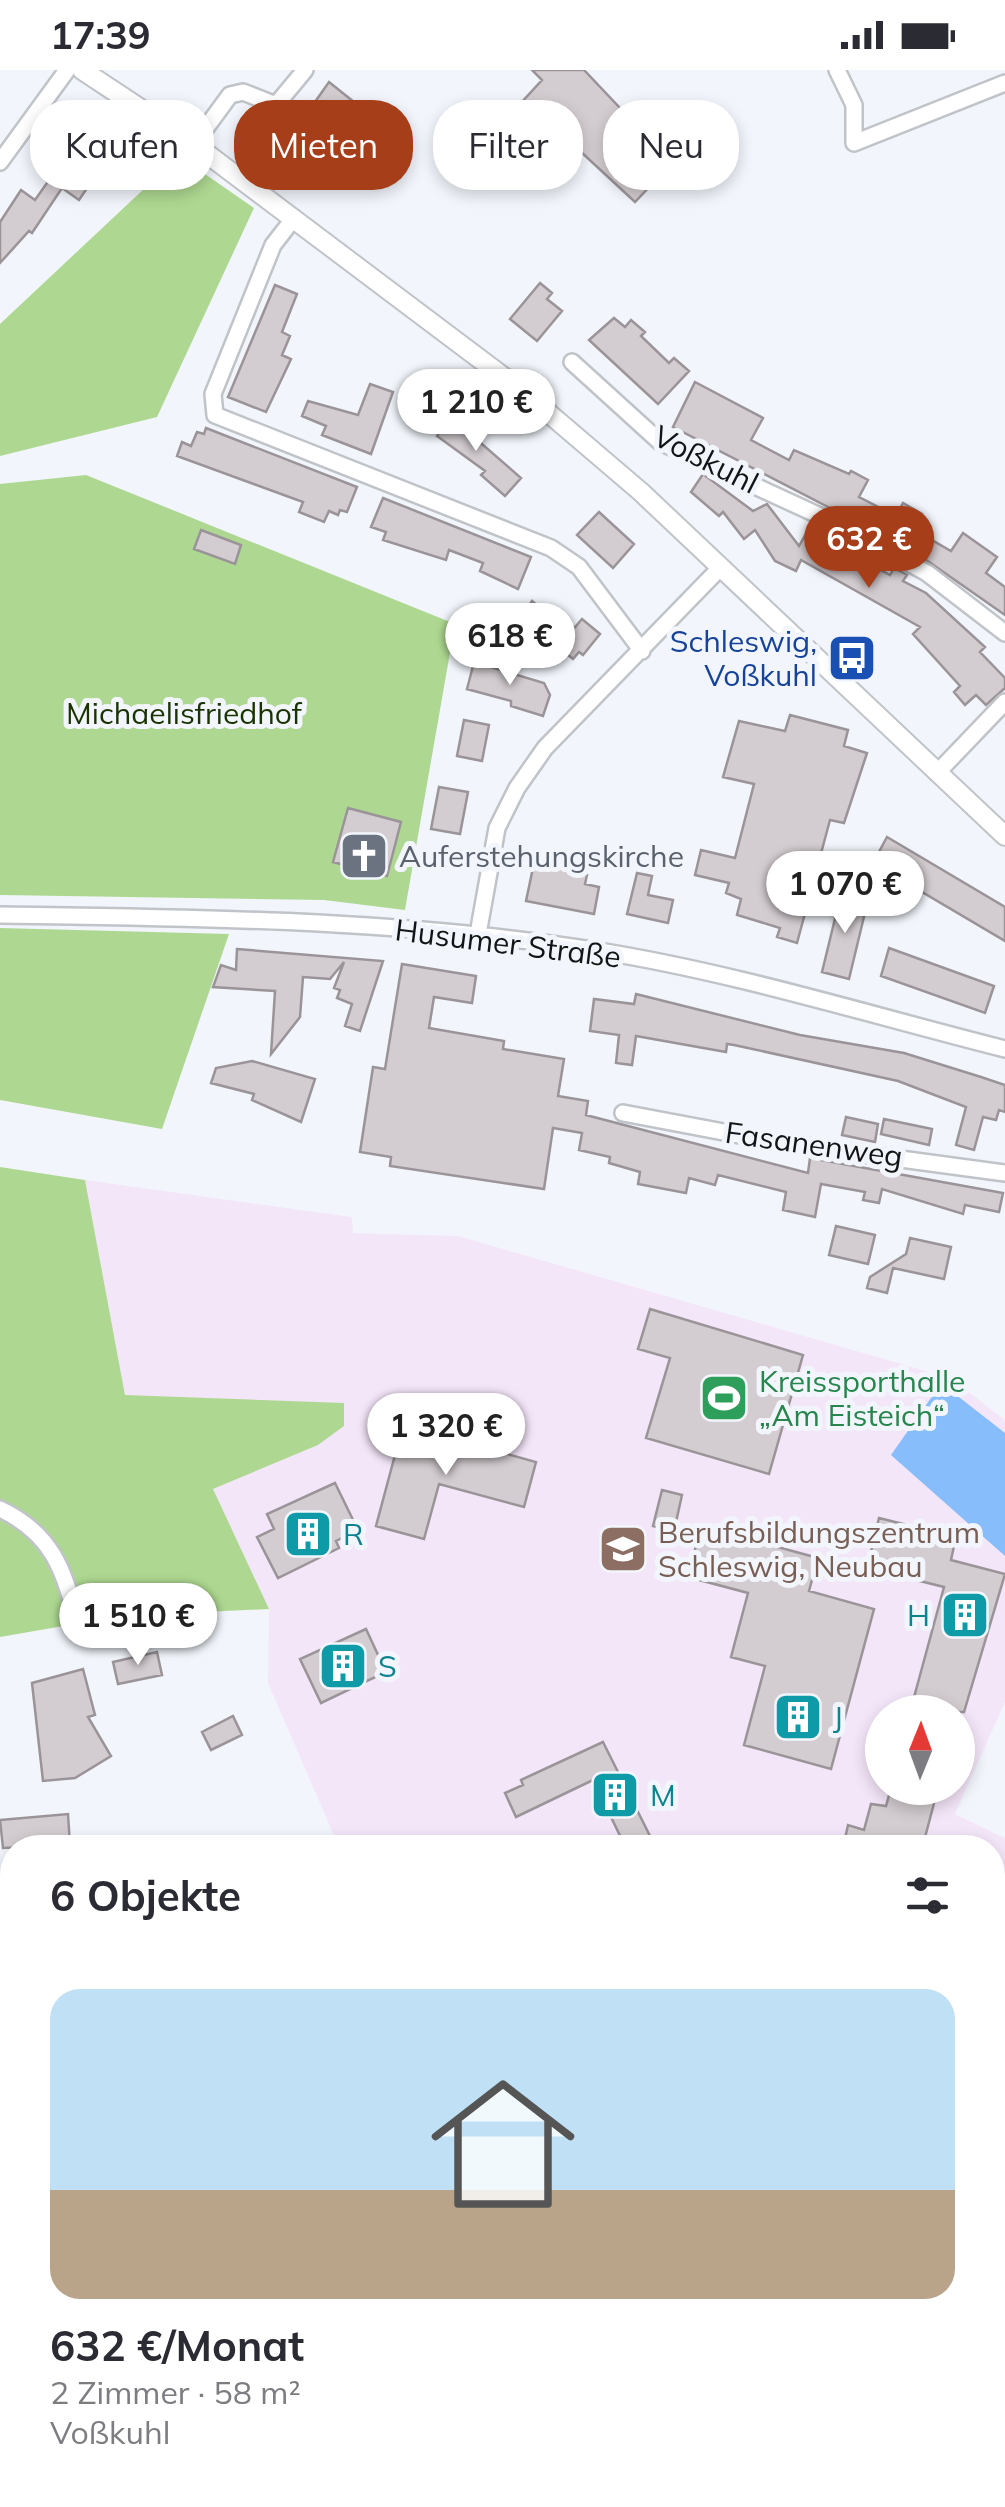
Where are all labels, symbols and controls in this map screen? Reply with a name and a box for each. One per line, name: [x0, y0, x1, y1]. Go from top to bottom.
text: 17:39: [50, 11, 151, 59]
chip: Kaufen: [30, 100, 214, 190]
chip: Mieten: [234, 100, 413, 190]
chip: Filter: [433, 100, 583, 190]
chip: Neu: [603, 100, 739, 190]
pin: 1 210 €: [384, 369, 568, 454]
text: 1 210 €: [419, 381, 533, 421]
street label: Voßkuhl: [647, 416, 765, 502]
pin: 632 €: [799, 506, 939, 591]
text: 632 €: [826, 518, 912, 558]
pin: 618 €: [440, 603, 580, 688]
text: 618 €: [467, 615, 553, 655]
place label: Schleswig, Voßkuhl: [670, 622, 817, 694]
bus stop icon: Schleswig, Voßkuhl: [826, 632, 878, 684]
park label: Michaelisfriedhof: [66, 694, 303, 732]
church icon: Auferstehungskirche: [338, 830, 390, 882]
place label: Auferstehungskirche: [399, 837, 684, 875]
pin: 1 070 €: [753, 851, 937, 936]
text: 1 070 €: [788, 863, 902, 903]
street label: Husumer Straße: [393, 910, 623, 976]
street label: Fasanenweg: [723, 1113, 905, 1175]
place label: Kreissporthalle „Am Eisteich“: [759, 1362, 965, 1434]
sports icon: Kreissporthalle „Am Eisteich“: [698, 1372, 750, 1424]
pin: 1 320 €: [354, 1393, 538, 1478]
text: 1 320 €: [389, 1405, 503, 1445]
building icon: R: [282, 1508, 334, 1560]
place label: Berufsbildungszentrum Schleswig, Neubau: [658, 1513, 980, 1585]
place label: R: [343, 1515, 364, 1553]
school or university icon: Berufsbildungszentrum Schleswig, Neubau: [597, 1523, 649, 1575]
pin: 1 510 €: [46, 1583, 230, 1668]
building icon: H: [939, 1589, 991, 1641]
text: 1 510 €: [81, 1595, 195, 1635]
place label: H: [907, 1596, 930, 1634]
building icon: S: [317, 1640, 369, 1692]
place label: S: [378, 1647, 397, 1685]
building icon: J: [772, 1691, 824, 1743]
north arrow: [865, 1695, 975, 1805]
map controls: [865, 1695, 975, 1805]
place label: J: [833, 1698, 843, 1736]
building icon: M: [589, 1769, 641, 1821]
place label: M: [650, 1776, 676, 1814]
icon: filters: [900, 1868, 955, 1923]
text: 6 Objekte: [50, 1869, 241, 1922]
icon: home: [413, 2054, 593, 2234]
text: 632 €/Monat: [50, 2319, 304, 2372]
text: 2 Zimmer · 58 m²: [50, 2372, 301, 2412]
text: Voßkuhl: [50, 2412, 170, 2452]

